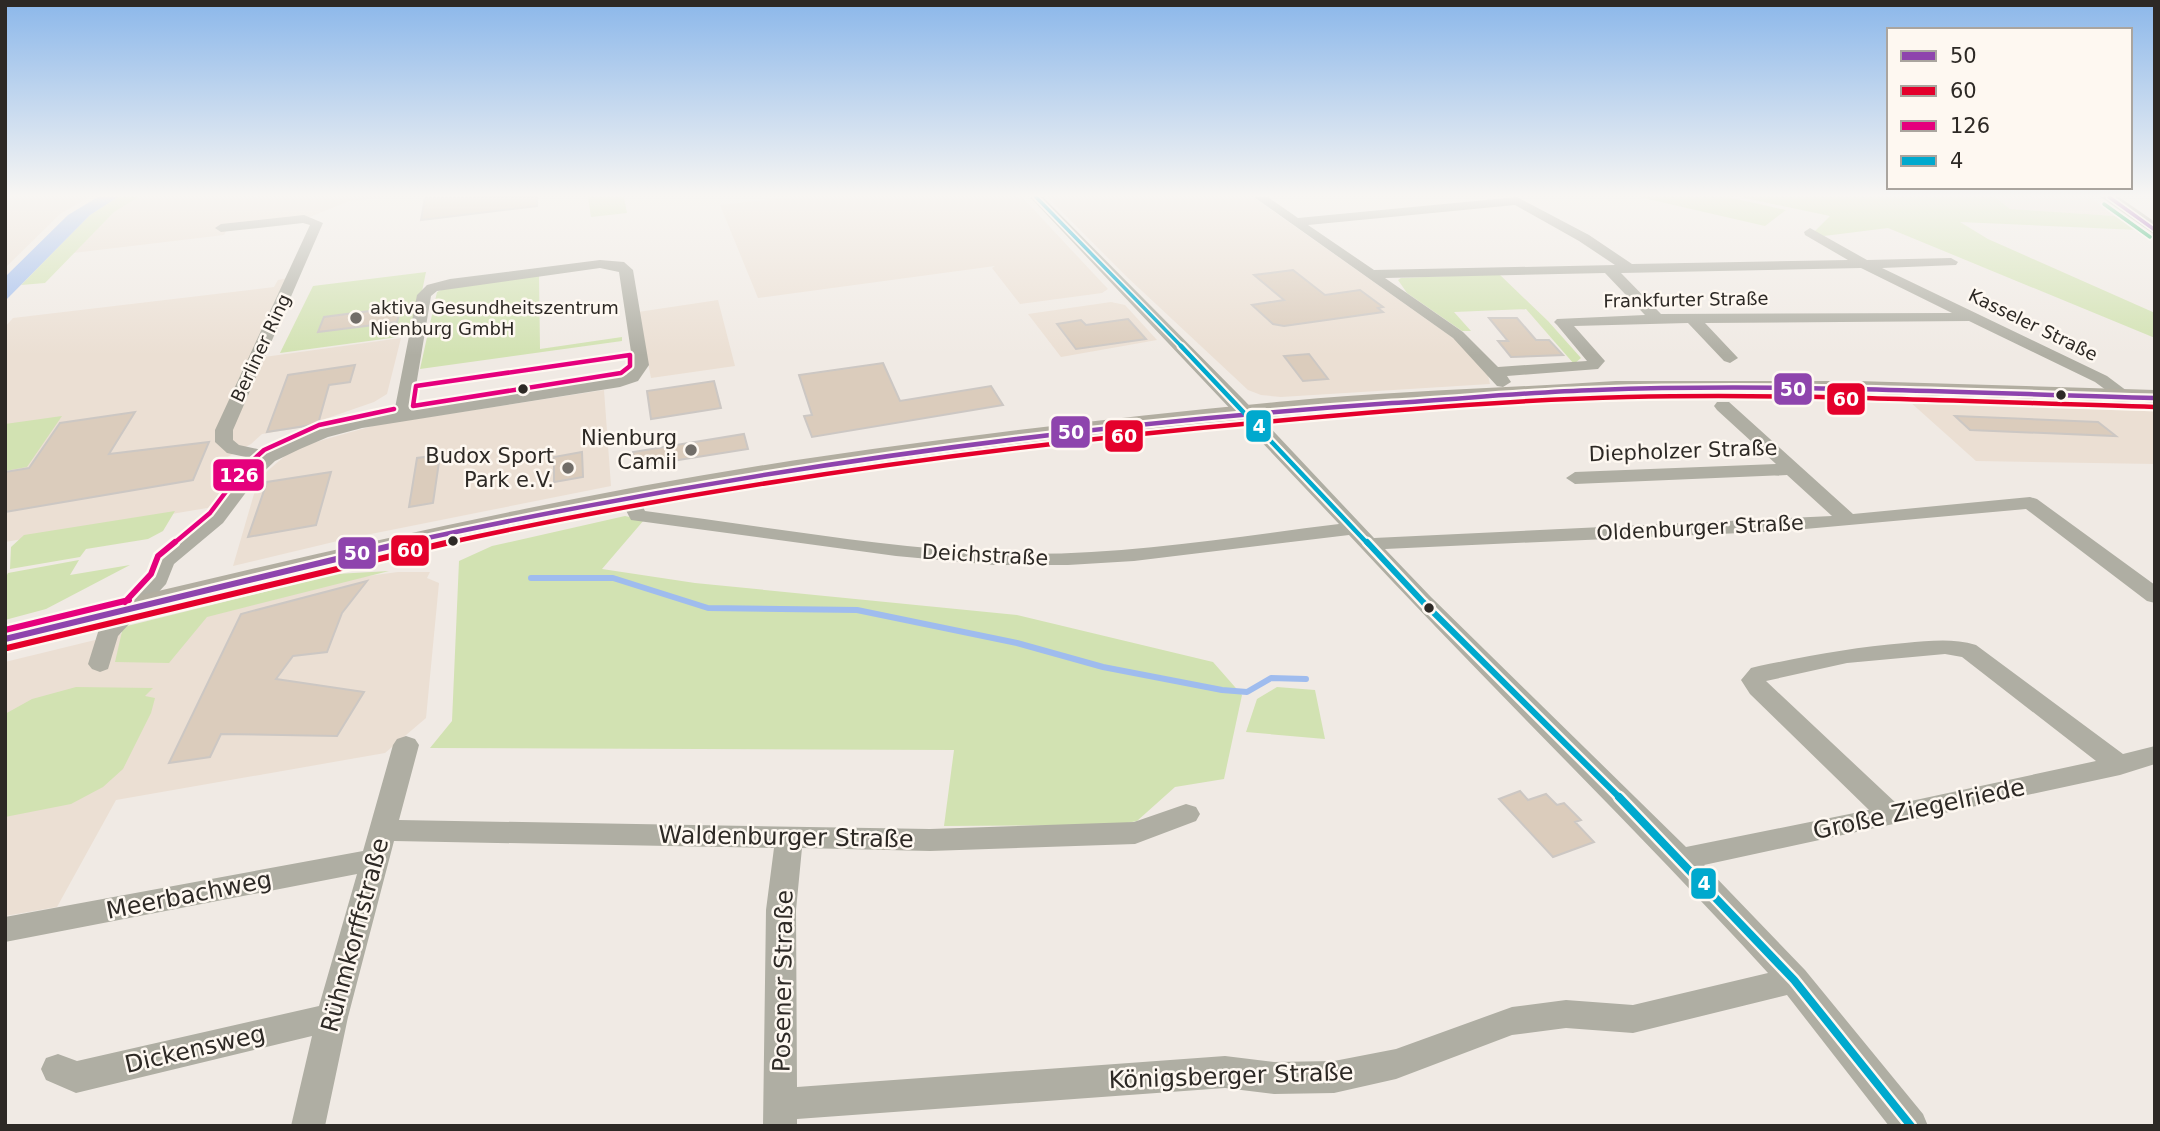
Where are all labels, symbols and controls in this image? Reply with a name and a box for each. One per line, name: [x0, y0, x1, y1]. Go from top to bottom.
legend: [1887, 28, 2132, 189]
text: 50: [1950, 44, 1977, 68]
text: 60: [1950, 79, 1977, 103]
text: 126: [1950, 114, 1990, 138]
text: 4: [1950, 149, 1963, 173]
street label: Kasseler Straße: [1965, 284, 2101, 365]
street label: Frankfurter Straße: [1603, 288, 1769, 311]
street label: Berliner Ring: [226, 290, 295, 405]
place label: aktiva Gesundheitszentrum Nienburg GmbH: [370, 297, 619, 339]
marker: aktiva Gesundheitszentrum Nienburg GmbH: [348, 310, 364, 326]
line badge: 50: [1773, 372, 1813, 406]
text: 50: [1780, 378, 1806, 400]
unlabelled marker: [516, 382, 530, 396]
line badge: 60: [1826, 382, 1866, 416]
text: 60: [1833, 388, 1859, 410]
unlabelled marker: [2054, 388, 2068, 402]
line badge: 4: [1245, 409, 1272, 443]
line badge: 50: [1050, 415, 1091, 449]
text: 4: [1252, 415, 1266, 437]
line badge: 60: [1104, 419, 1144, 453]
text: 50: [1058, 421, 1084, 443]
text: 60: [1111, 425, 1137, 447]
place label: Nienburg Camii: [581, 426, 677, 474]
street label: Diepholzer Straße: [1588, 436, 1778, 466]
marker: Nienburg Camii: [683, 442, 699, 458]
place label: Budox Sport Park e.V.: [425, 444, 554, 492]
line badge: 126: [212, 458, 265, 492]
marker: Budox Sport Park e.V.: [560, 460, 576, 476]
text: 126: [219, 464, 259, 486]
street label: Oldenburger Straße: [1596, 511, 1804, 545]
line badge: 60: [390, 534, 430, 567]
unlabelled marker: [446, 534, 460, 548]
line badge: 50: [337, 536, 377, 570]
text: 60: [397, 539, 423, 561]
street label: Deichstraße: [921, 540, 1049, 570]
text: 50: [344, 542, 370, 564]
unlabelled marker: [1422, 601, 1436, 615]
street label: Große Ziegelriede: [1810, 773, 2028, 845]
street label: Waldenburger Straße: [658, 821, 914, 853]
street label: Rühmkorffstraße: [316, 835, 394, 1035]
street label: Meerbachweg: [104, 865, 274, 925]
line badge: 4: [1690, 867, 1717, 900]
text: 4: [1697, 872, 1711, 894]
street label: Posener Straße: [767, 890, 799, 1072]
street label: Dickensweg: [122, 1019, 268, 1079]
street label: Königsberger Straße: [1108, 1058, 1354, 1094]

